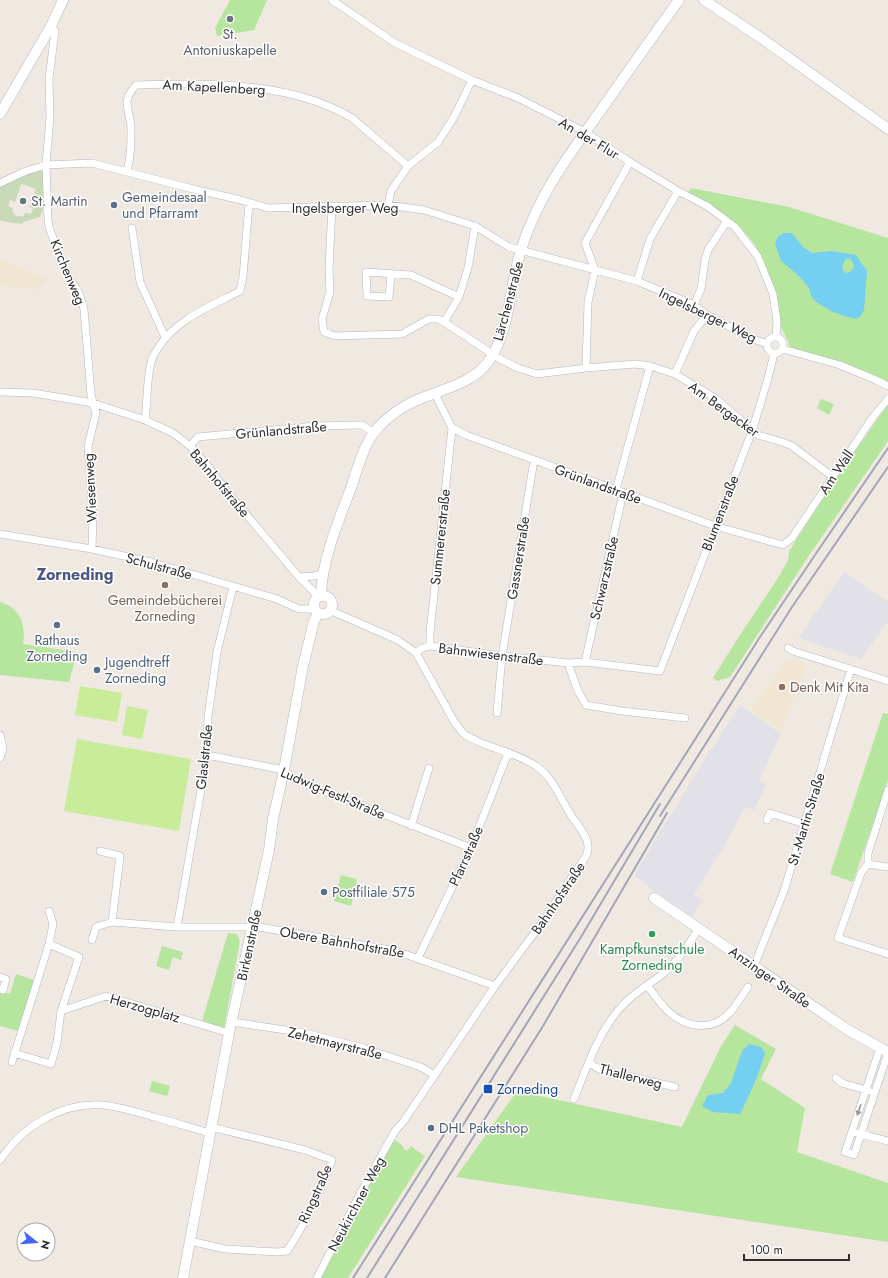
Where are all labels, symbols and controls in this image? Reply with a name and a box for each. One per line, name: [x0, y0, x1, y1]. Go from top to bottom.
marker: St. Antoniuskapelle: [225, 14, 235, 24]
place label: St. Antoniuskapelle: [183, 24, 277, 60]
street label: Am Kapellenberg: [162, 74, 266, 100]
street label: An der Flur: [555, 112, 623, 164]
place label: Gemeindesaal und Pfarramt: [122, 187, 207, 223]
place label: St. Martin: [31, 191, 88, 211]
marker: St. Martin: [18, 196, 28, 206]
street label: Ingelsberger Weg: [292, 198, 398, 218]
marker: Gemeindesaal und Pfarramt: [109, 200, 119, 210]
street label: Kirchenweg: [45, 236, 91, 308]
street label: Lärchenstraße: [488, 259, 528, 343]
street label: Ingelsberger Weg: [656, 283, 760, 347]
street label: Am Bergacker: [684, 376, 764, 442]
street label: Grünlandstraße: [235, 416, 327, 444]
street label: Bahnhofstraße: [185, 444, 255, 522]
street label: Am Wall: [814, 446, 858, 498]
street label: Wiesenweg: [78, 453, 102, 523]
street label: Grünlandstraße: [552, 459, 644, 509]
street label: Blumenstraße: [696, 472, 744, 554]
street label: Summererstraße: [425, 488, 455, 586]
street label: Gassnerstraße: [502, 515, 534, 601]
street label: Schwarzstraße: [585, 534, 623, 622]
street label: Schulstraße: [124, 548, 194, 584]
district label: Zorneding: [36, 563, 114, 586]
marker: Gemeindebücherei Zorneding: [160, 580, 170, 590]
place label: Gemeindebücherei Zorneding: [108, 590, 222, 626]
marker: Rathaus Zorneding: [52, 620, 62, 630]
place label: Rathaus Zorneding: [26, 630, 88, 666]
street label: Bahnwiesenstraße: [437, 638, 545, 670]
place label: Jugendtreff Zorneding: [103, 652, 170, 688]
marker: Jugendtreff Zorneding: [92, 665, 102, 675]
place label: Denk Mit Kita: [790, 677, 869, 697]
marker: Denk Mit Kita: [777, 682, 787, 692]
street label: Glaslstraße: [191, 723, 217, 791]
street label: Ludwig-Festl-Straße: [278, 762, 388, 824]
street label: St.-Martin-Straße: [782, 770, 830, 868]
street label: Pfarrstraße: [444, 823, 488, 889]
street label: Bahnhofstraße: [526, 858, 590, 938]
place label: Postfiliale 575: [332, 882, 415, 902]
marker: Postfiliale 575: [319, 887, 329, 897]
street label: Birkenstraße: [232, 908, 266, 982]
street label: Obere Bahnhofstraße: [278, 921, 406, 963]
marker: Kampfkunstschule Zorneding: [647, 929, 657, 939]
place label: Kampfkunstschule Zorneding: [600, 939, 704, 975]
street label: Anzinger Straße: [725, 941, 815, 1013]
street label: Herzogplatz: [108, 988, 183, 1028]
street label: Zehetmayrstraße: [286, 1022, 384, 1064]
street label: Thallerweg: [598, 1059, 664, 1093]
place label: Zorneding: [497, 1079, 558, 1099]
marker: Zorneding: [482, 1083, 494, 1095]
one-way arrow: [856, 1104, 862, 1116]
place label: DHL Paketshop: [439, 1118, 528, 1138]
marker: DHL Paketshop: [426, 1123, 436, 1133]
street label: Neukirchner Weg: [322, 1153, 390, 1255]
street label: Ringstraße: [293, 1161, 337, 1227]
north arrow: [16, 1222, 56, 1262]
scale bar: [744, 1236, 849, 1262]
text: N: [37, 1238, 54, 1251]
text: 100 m: [750, 1241, 783, 1259]

